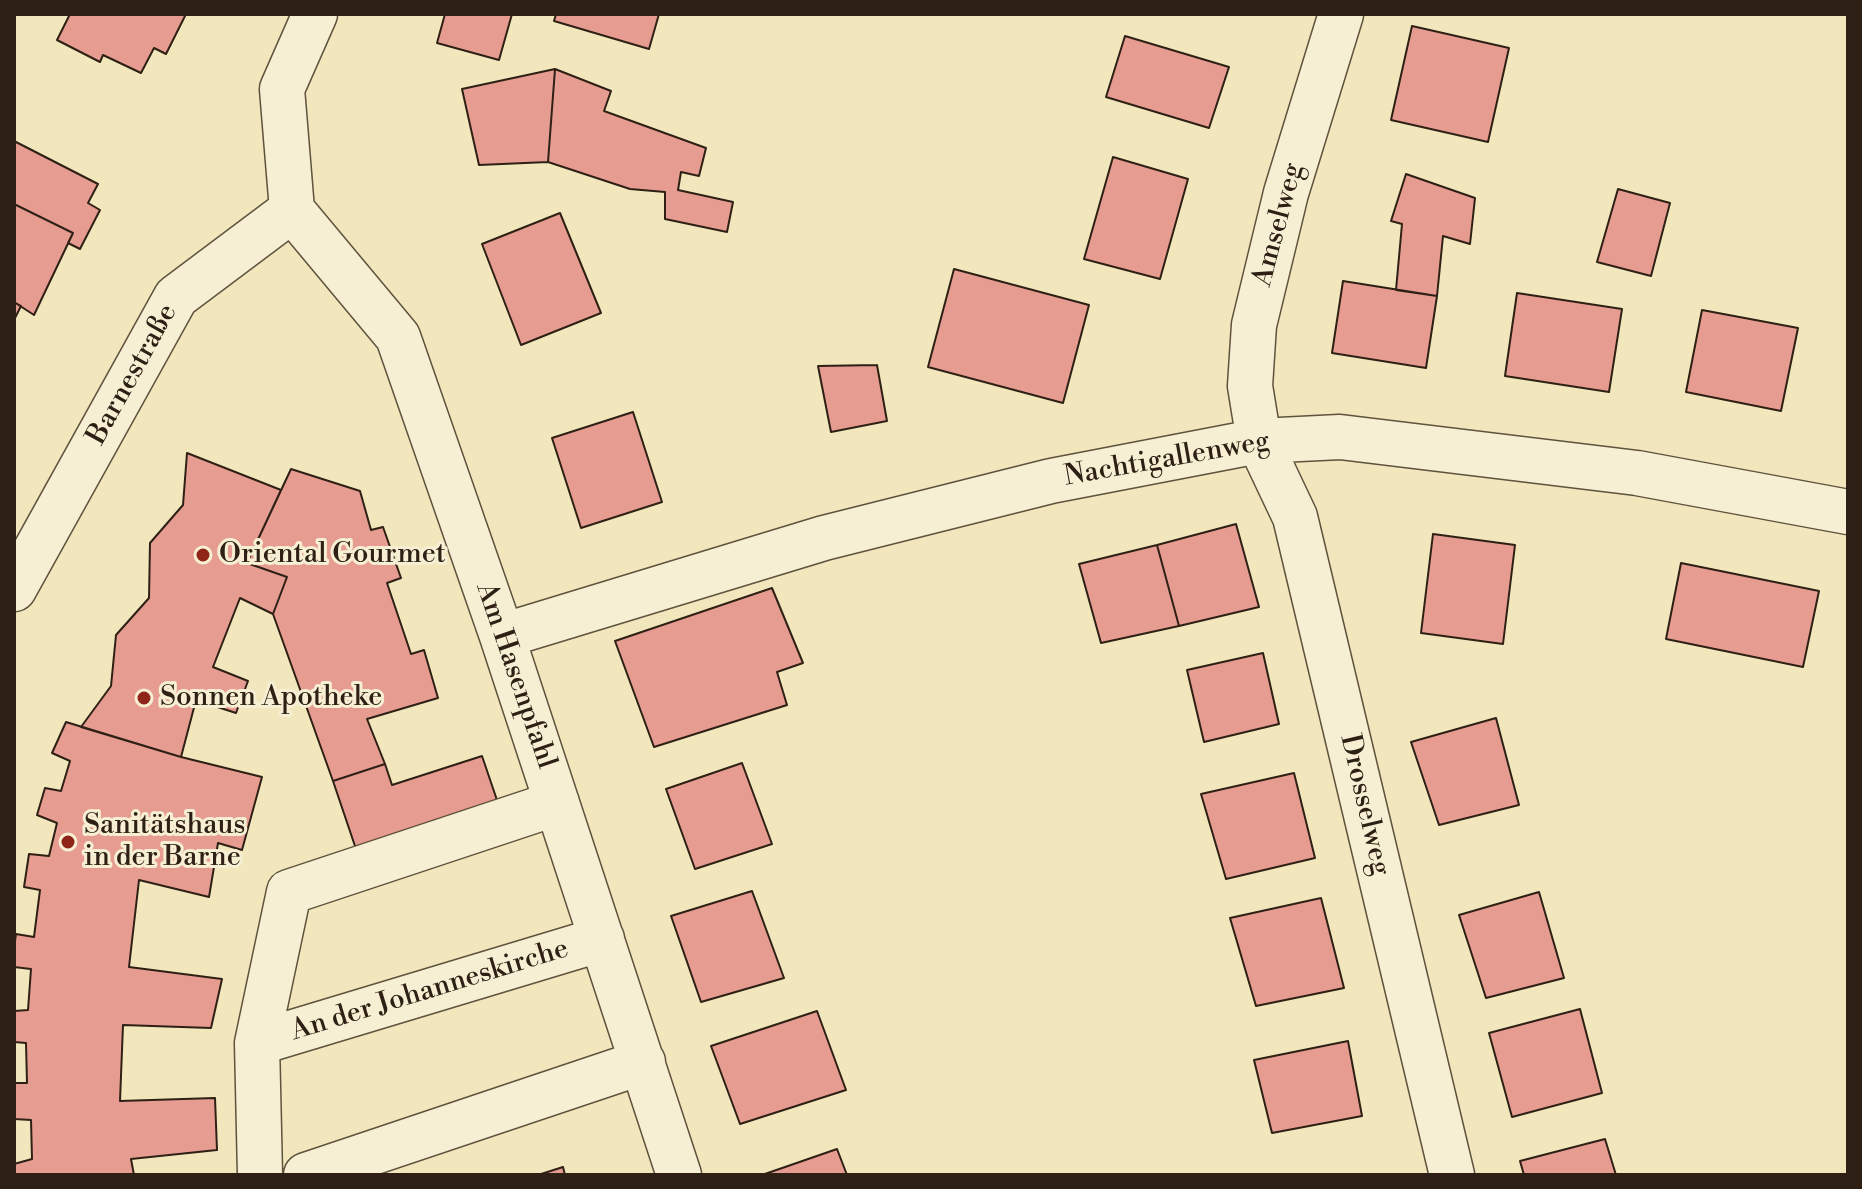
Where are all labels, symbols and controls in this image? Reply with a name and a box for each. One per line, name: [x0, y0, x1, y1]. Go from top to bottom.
street label: Amselweg: [1246, 160, 1312, 290]
street label: Barnestraße: [81, 299, 185, 451]
street label: Nachtigallenweg: [1062, 425, 1272, 495]
place label: Oriental Gourmet: [219, 538, 446, 572]
marker: Oriental Gourmet: [194, 546, 212, 564]
street label: Am Hasenpfahl: [467, 579, 563, 773]
place label: Sonnen Apotheke: [160, 681, 382, 715]
marker: Sonnen Apotheke: [135, 689, 153, 707]
street label: Drosselweg: [1331, 731, 1397, 879]
place label: Sanitätshaus in der Barne: [84, 809, 246, 875]
marker: Sanitätshaus in der Barne: [59, 833, 77, 851]
street label: An der Johanneskirche: [287, 933, 573, 1049]

